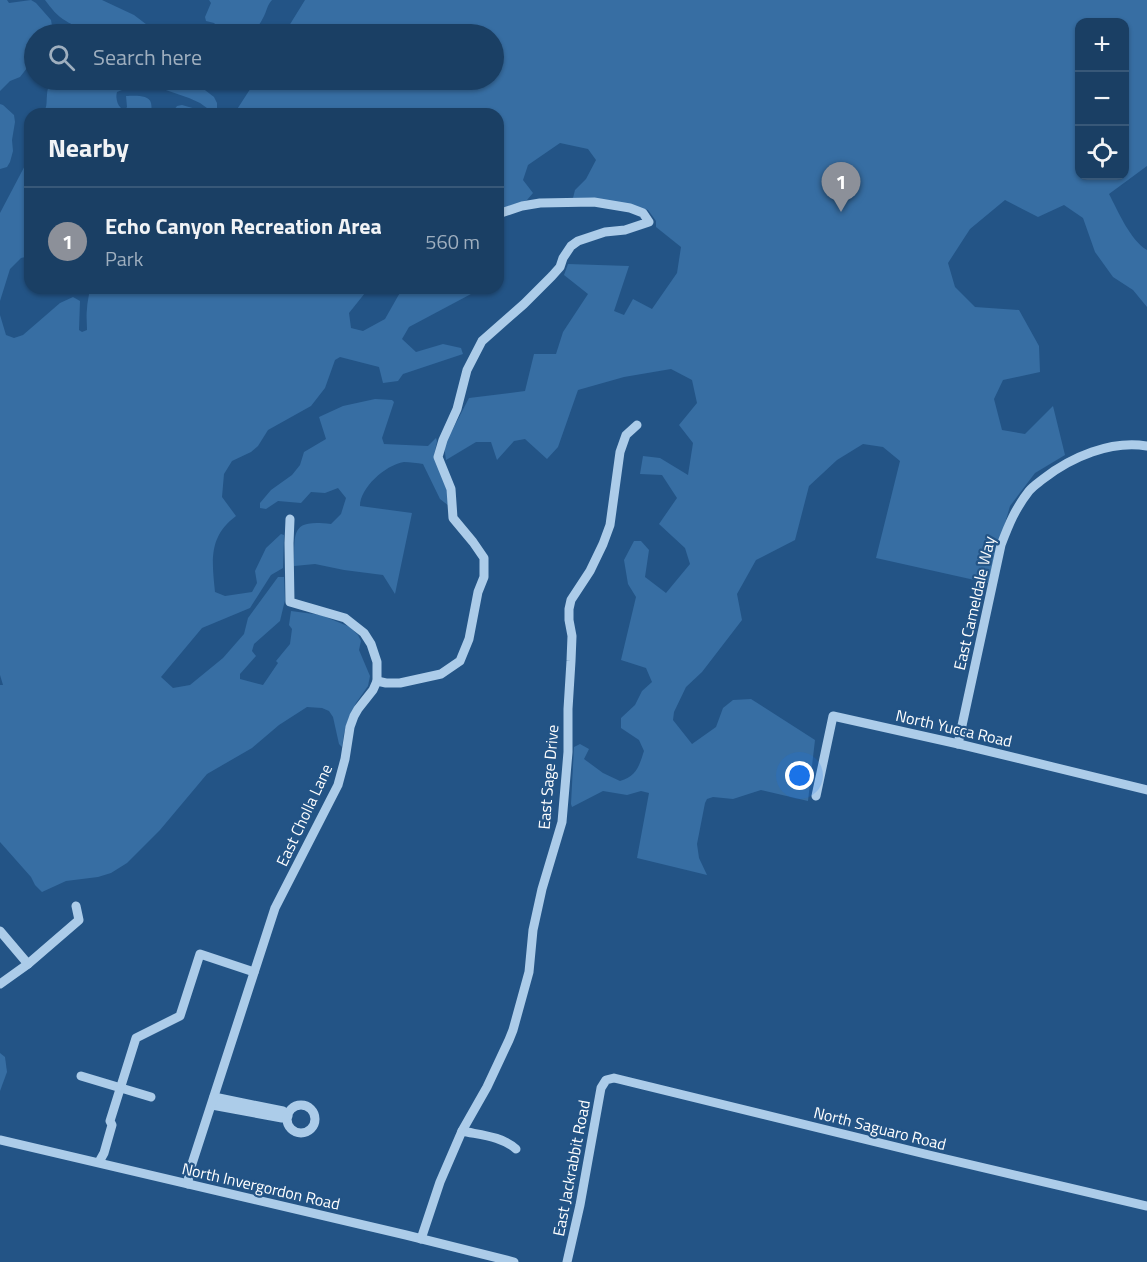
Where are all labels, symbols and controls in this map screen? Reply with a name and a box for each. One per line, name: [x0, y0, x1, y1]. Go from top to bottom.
map controls: [1075, 18, 1129, 180]
button: +: [1075, 18, 1129, 72]
search box: [24, 24, 504, 90]
text: Search here: [93, 40, 202, 74]
icon: search: [45, 41, 78, 74]
button: −: [1075, 72, 1129, 126]
button: locate: [1075, 126, 1129, 180]
text: Nearby: [48, 128, 129, 167]
pin: 1: [822, 162, 860, 212]
text: Echo Canyon Recreation Area: [105, 209, 382, 243]
text: 1: [62, 226, 73, 257]
text: 560 m: [425, 226, 480, 257]
text: Park: [105, 243, 143, 274]
street label: East Cameldale Way: [947, 533, 1001, 672]
street label: North Yucca Road: [894, 703, 1014, 753]
street label: East Sage Drive: [531, 724, 565, 830]
street label: East Cholla Lane: [270, 760, 338, 870]
your location: [785, 761, 814, 790]
street label: East Jackrabbit Road: [546, 1098, 596, 1238]
street label: North Saguaro Road: [811, 1100, 949, 1156]
street label: North Invergordon Road: [180, 1156, 342, 1216]

